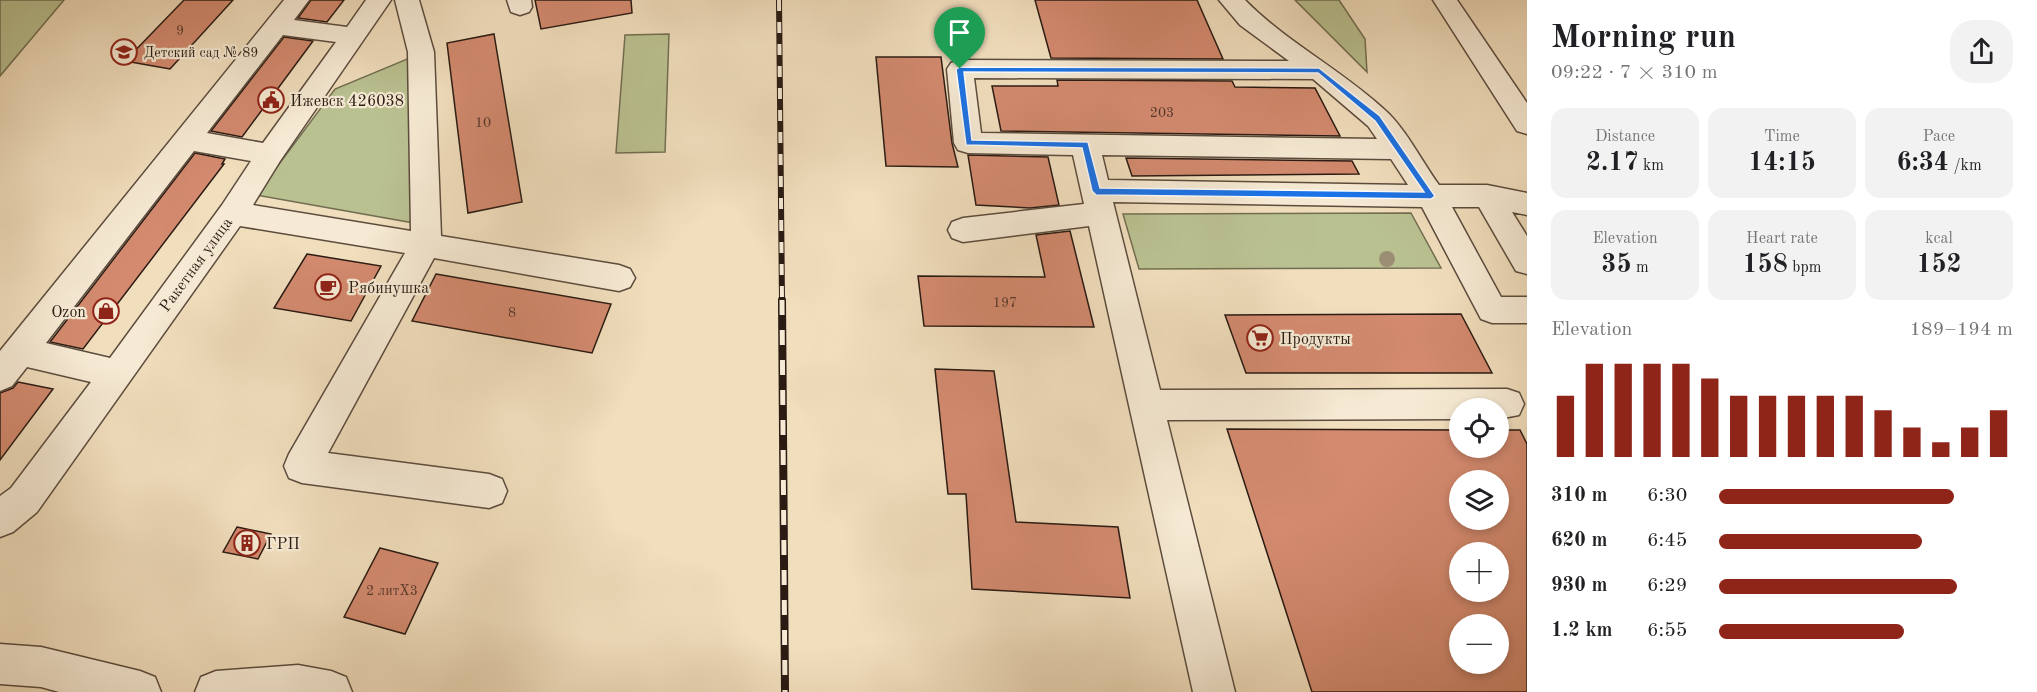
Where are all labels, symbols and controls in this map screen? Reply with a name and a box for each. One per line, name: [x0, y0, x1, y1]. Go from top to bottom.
pin: [934, 7, 985, 69]
icon: arrive: [943, 16, 976, 49]
button: share: [1950, 20, 2013, 83]
text: Morning run: [1551, 22, 1736, 55]
house number: 9: [176, 24, 184, 38]
school or university icon: Детский сад № 89: [109, 37, 139, 67]
place label: Детский сад № 89: [144, 46, 258, 60]
text: 09:22 · 7 × 310 m: [1551, 63, 1718, 83]
public building icon: Ижевск 426038: [256, 85, 286, 115]
place label: Ижевск 426038: [290, 94, 404, 110]
house number: 203: [1150, 106, 1174, 120]
house number: 10: [475, 116, 491, 130]
text: Distance: [1595, 129, 1655, 145]
text: Time: [1764, 129, 1800, 145]
text: Pace: [1923, 129, 1955, 145]
text: 2.17: [1586, 150, 1639, 176]
text: 14:15: [1748, 150, 1816, 176]
text: 6:34: [1896, 150, 1949, 176]
text: km: [1639, 158, 1664, 174]
text: /km: [1949, 158, 1982, 174]
street label: Ракетная улица: [157, 215, 236, 315]
text: Elevation: [1592, 231, 1658, 247]
text: Heart rate: [1746, 231, 1818, 247]
text: kcal: [1925, 231, 1953, 247]
text: 35: [1601, 252, 1631, 278]
text: 158: [1743, 252, 1788, 278]
text: 152: [1916, 252, 1962, 278]
text: m: [1631, 260, 1649, 276]
text: bpm: [1788, 260, 1821, 276]
cafe icon: Рябинушка: [313, 272, 343, 302]
place label: Рябинушка: [348, 281, 429, 297]
shop icon: Ozon: [91, 296, 121, 326]
house number: 197: [993, 296, 1017, 310]
place label: Ozon: [51, 305, 86, 321]
house number: 8: [508, 306, 516, 320]
text: Elevation: [1551, 320, 1632, 340]
text: 189–194 m: [1910, 320, 2013, 340]
supermarket icon: Продукты: [1245, 323, 1275, 353]
place label: Продукты: [1280, 332, 1351, 348]
map controls: [1449, 398, 1509, 674]
button: locate: [1449, 398, 1509, 458]
button: layers: [1449, 470, 1509, 530]
text: 310 m: [1551, 486, 1607, 506]
text: 6:30: [1647, 486, 1687, 506]
building icon: ГРП: [232, 528, 262, 558]
text: 620 m: [1551, 531, 1607, 551]
text: 6:45: [1647, 531, 1687, 551]
place label: ГРП: [266, 537, 300, 553]
button: +: [1449, 542, 1509, 602]
text: 930 m: [1551, 576, 1607, 596]
text: 6:29: [1647, 576, 1687, 596]
house number: 2 литХ3: [366, 584, 418, 598]
button: −: [1449, 614, 1509, 674]
text: 1.2 km: [1551, 621, 1613, 641]
text: 6:55: [1647, 621, 1687, 641]

